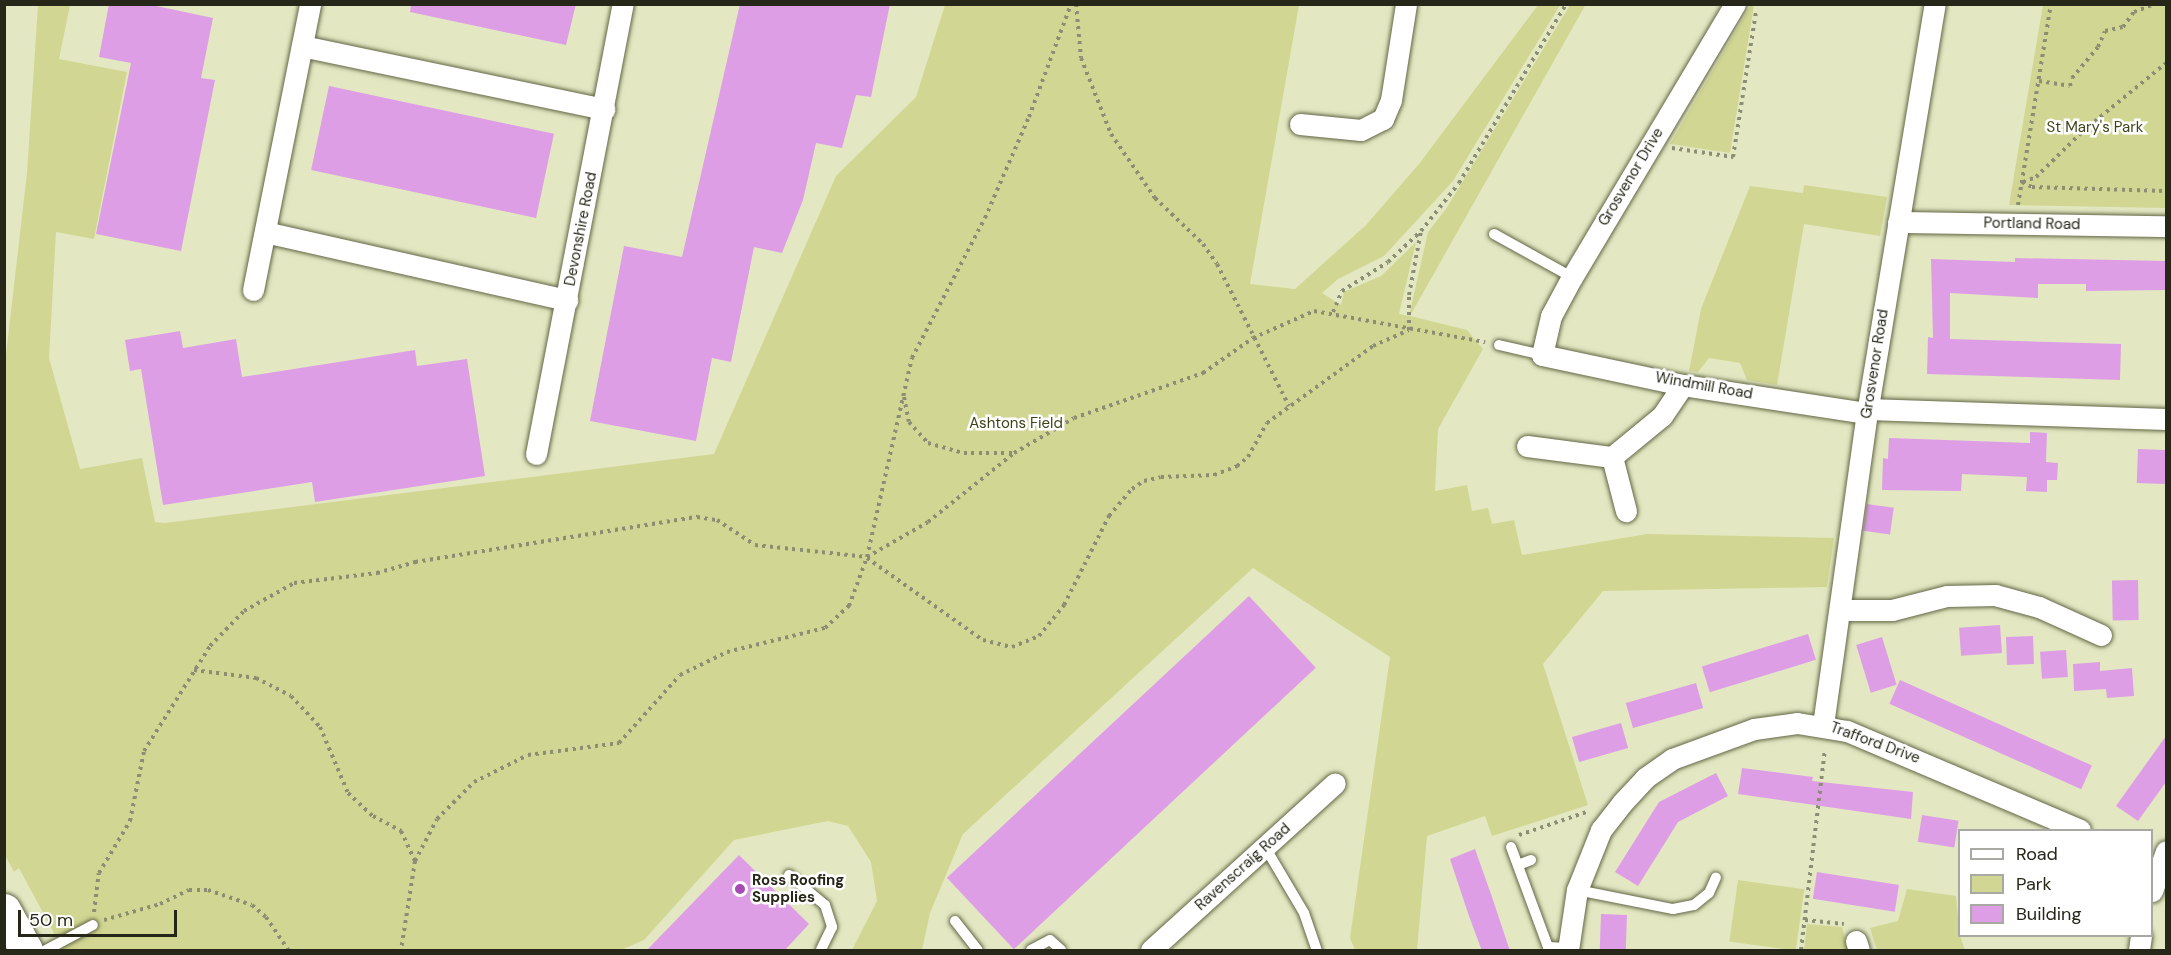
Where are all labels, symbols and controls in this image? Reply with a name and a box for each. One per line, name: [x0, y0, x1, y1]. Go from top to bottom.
park label: St Mary's Park: [2047, 119, 2143, 137]
street label: Grosvenor Drive: [1595, 125, 1667, 229]
street label: Devonshire Road: [561, 170, 601, 288]
street label: Portland Road: [1983, 214, 2081, 234]
street label: Grosvenor Road: [1857, 308, 1893, 420]
street label: Windmill Road: [1654, 369, 1754, 403]
park label: Ashtons Field: [969, 415, 1063, 433]
street label: Trafford Drive: [1828, 718, 1922, 768]
street label: Ravenscraig Road: [1192, 820, 1294, 914]
legend: [1958, 829, 2153, 937]
text: Road: [2016, 842, 2058, 866]
place label: Ross Roofing Supplies: [752, 871, 844, 906]
text: Park: [2016, 872, 2052, 896]
marker: Ross Roofing Supplies: [733, 882, 747, 896]
scale bar: [21, 898, 180, 936]
text: Building: [2016, 902, 2081, 926]
text: 50 m: [29, 908, 73, 932]

